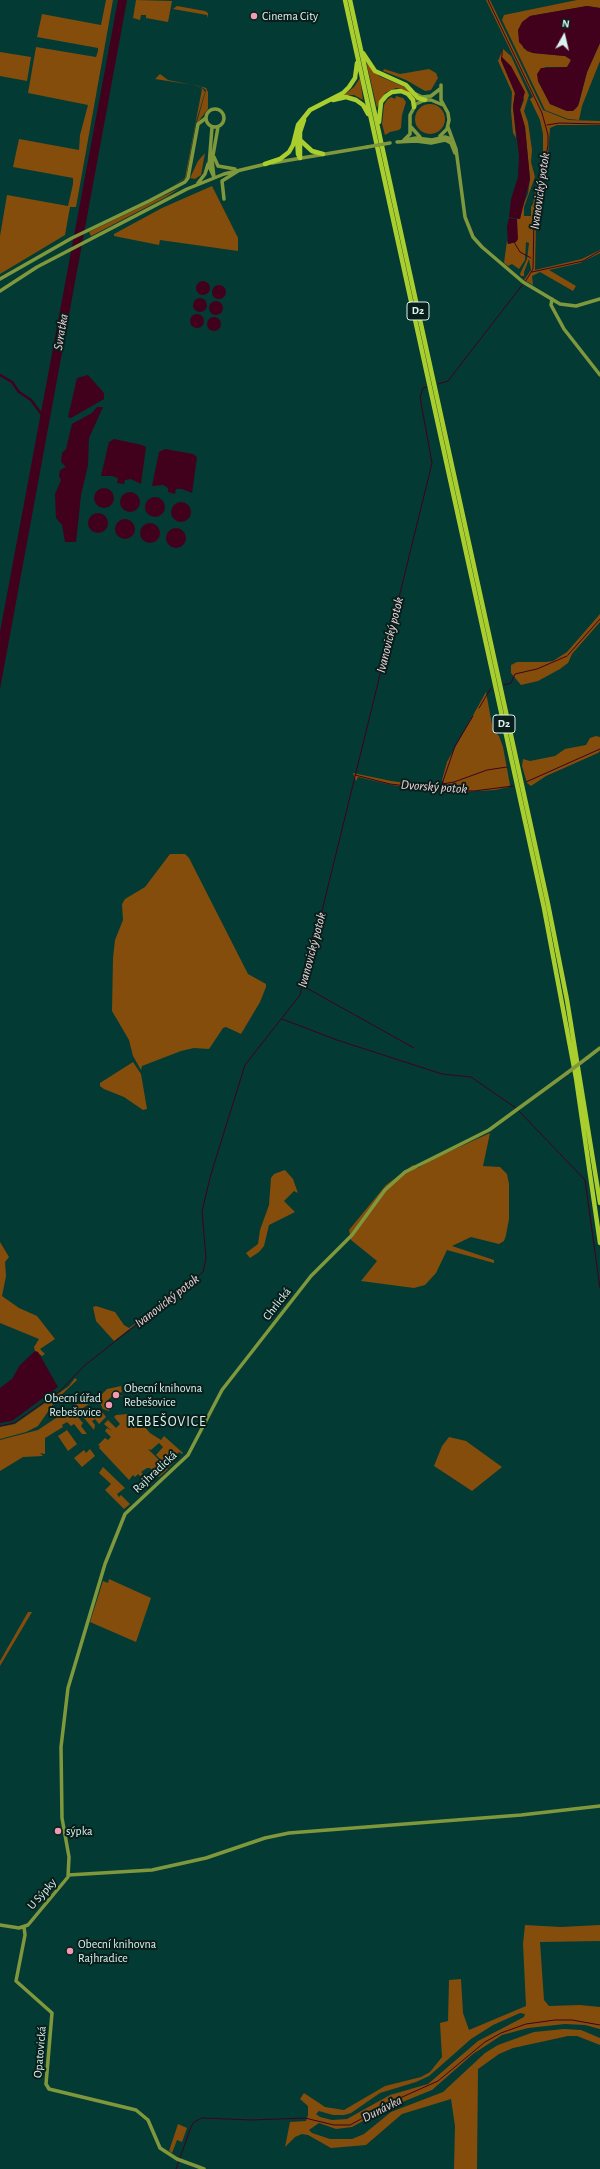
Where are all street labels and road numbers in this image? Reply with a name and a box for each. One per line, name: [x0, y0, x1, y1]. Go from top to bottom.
road number: D2: [407, 302, 429, 320]
road number: D2: [493, 715, 515, 733]
street label: Chrlická: [260, 1285, 294, 1323]
street label: Rajhradická: [130, 1448, 180, 1496]
street label: U Sýpky: [24, 1875, 60, 1913]
street label: Opatovická: [31, 2025, 49, 2079]

